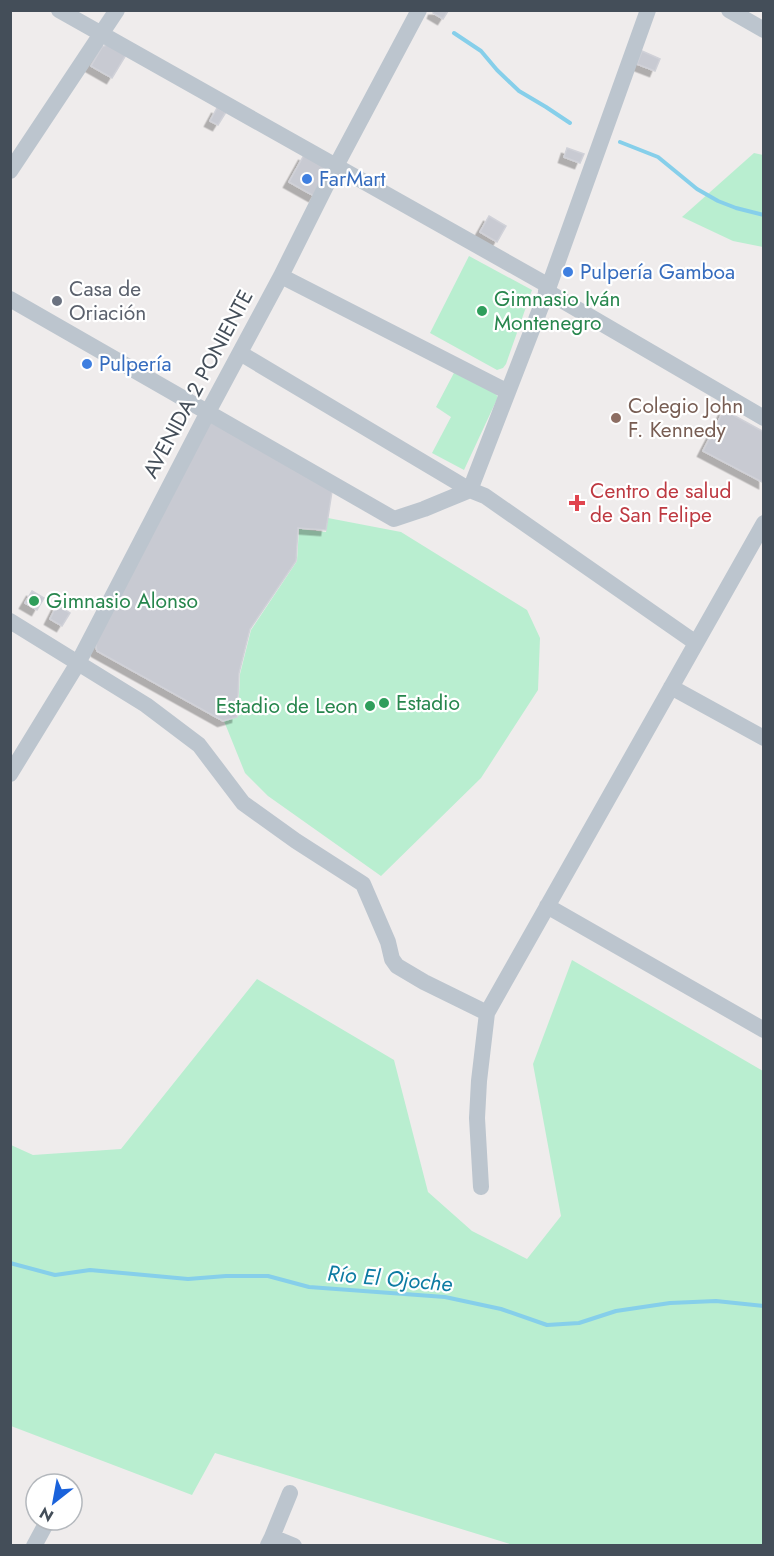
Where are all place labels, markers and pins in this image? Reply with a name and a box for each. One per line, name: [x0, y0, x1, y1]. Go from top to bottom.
place label: FarMart: [319, 164, 386, 194]
marker: FarMart: [300, 172, 314, 186]
place label: Pulpería Gamboa: [580, 257, 735, 287]
marker: Pulpería Gamboa: [561, 265, 575, 279]
place label: Casa de Oriación: [69, 274, 146, 328]
place label: Gimnasio Iván Montenegro: [494, 284, 621, 338]
marker: Casa de Oriación: [50, 294, 64, 308]
marker: Gimnasio Iván Montenegro: [475, 304, 489, 318]
place label: Pulpería: [99, 349, 172, 379]
marker: Pulpería: [80, 357, 94, 371]
place label: Colegio John F. Kennedy: [628, 391, 743, 445]
marker: Colegio John F. Kennedy: [609, 411, 623, 425]
place label: Centro de salud de San Felipe: [590, 476, 731, 530]
marker: Centro de salud de San Felipe: [568, 494, 586, 512]
place label: Gimnasio Alonso: [46, 586, 198, 616]
marker: Gimnasio Alonso: [27, 594, 41, 608]
place label: Estadio: [396, 688, 460, 718]
place label: Estadio de Leon: [216, 691, 358, 721]
marker: Estadio: [377, 696, 391, 710]
marker: Estadio de Leon: [363, 699, 377, 713]

